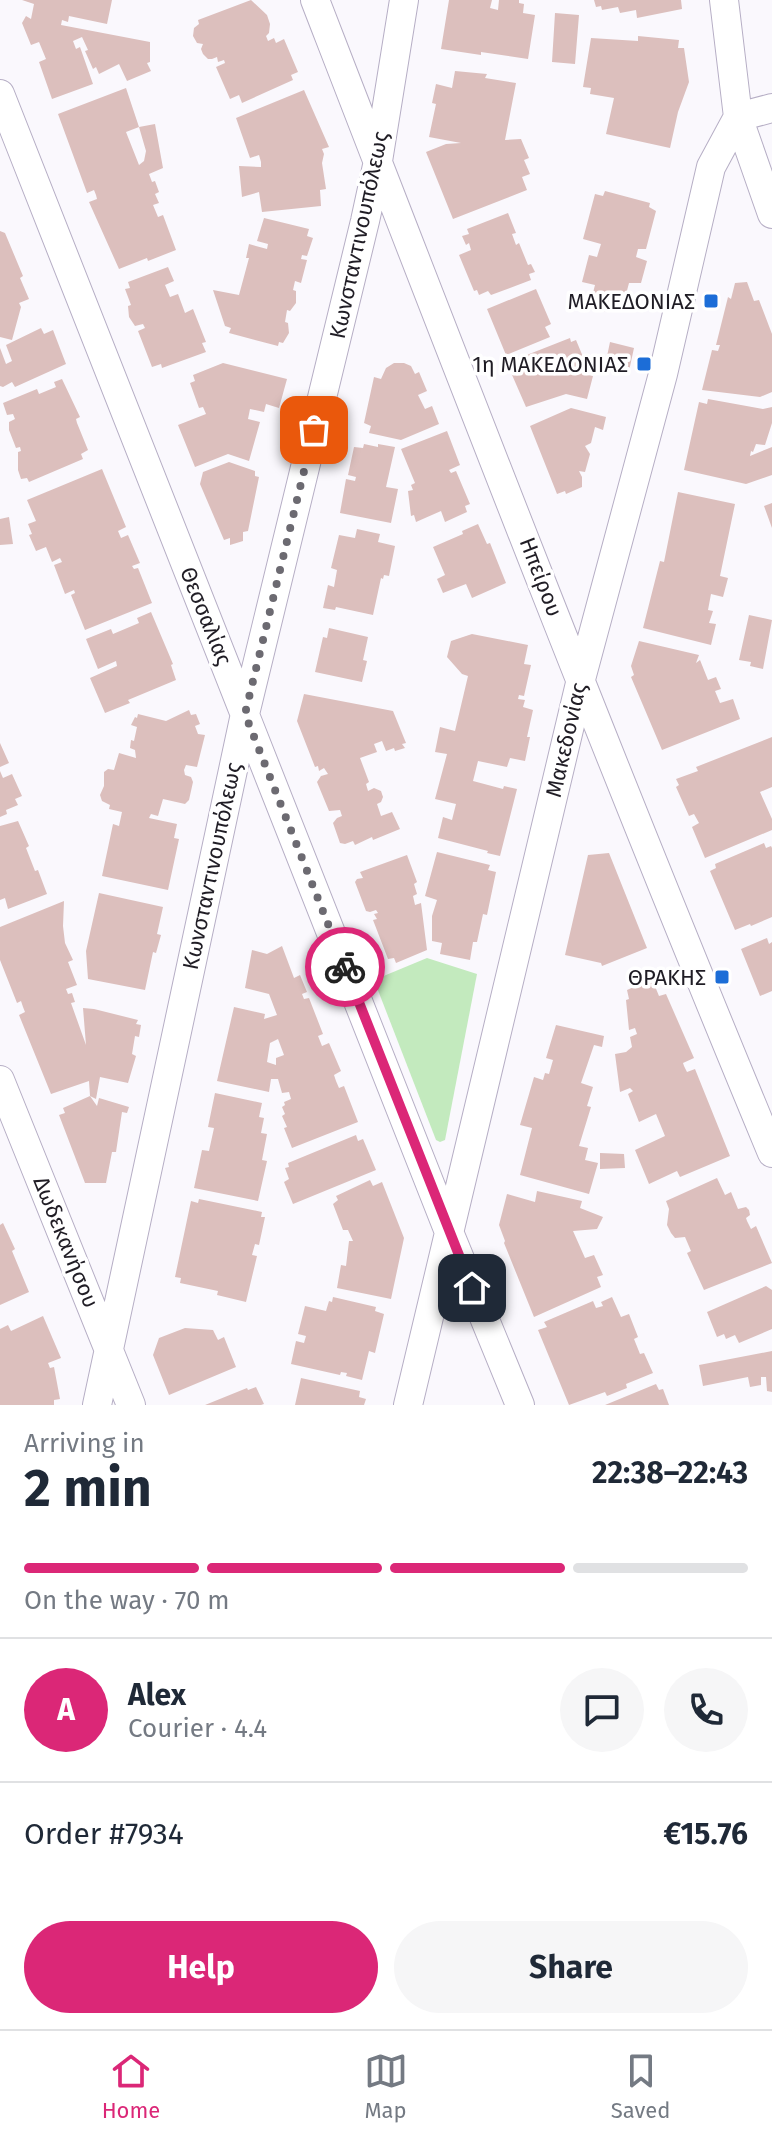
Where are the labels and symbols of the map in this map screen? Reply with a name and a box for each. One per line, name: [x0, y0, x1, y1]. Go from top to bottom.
street label: Κωνσταντινουπόλεως: [324, 129, 394, 341]
place label: ΜΑΚΕΔΟΝΙΑΣ: [568, 288, 695, 315]
marker: ΜΑΚΕΔΟΝΙΑΣ: [702, 292, 720, 310]
place label: 1η ΜΑΚΕΔΟΝΙΑΣ: [472, 351, 628, 378]
marker: 1η ΜΑΚΕΔΟΝΙΑΣ: [635, 355, 653, 373]
pin: [280, 396, 348, 464]
street label: Ηπείρου: [514, 534, 568, 620]
street label: Θεσσαλίας: [174, 563, 238, 669]
street label: Μακεδονίας: [540, 680, 592, 800]
street label: Κωνσταντινουπόλεως: [177, 760, 247, 972]
courier: [305, 927, 385, 1007]
place label: ΘΡΑΚΗΣ: [628, 964, 706, 991]
marker: ΘΡΑΚΗΣ: [713, 968, 731, 986]
street label: Δωδεκανήσου: [27, 1172, 105, 1312]
pin: [438, 1254, 506, 1322]

